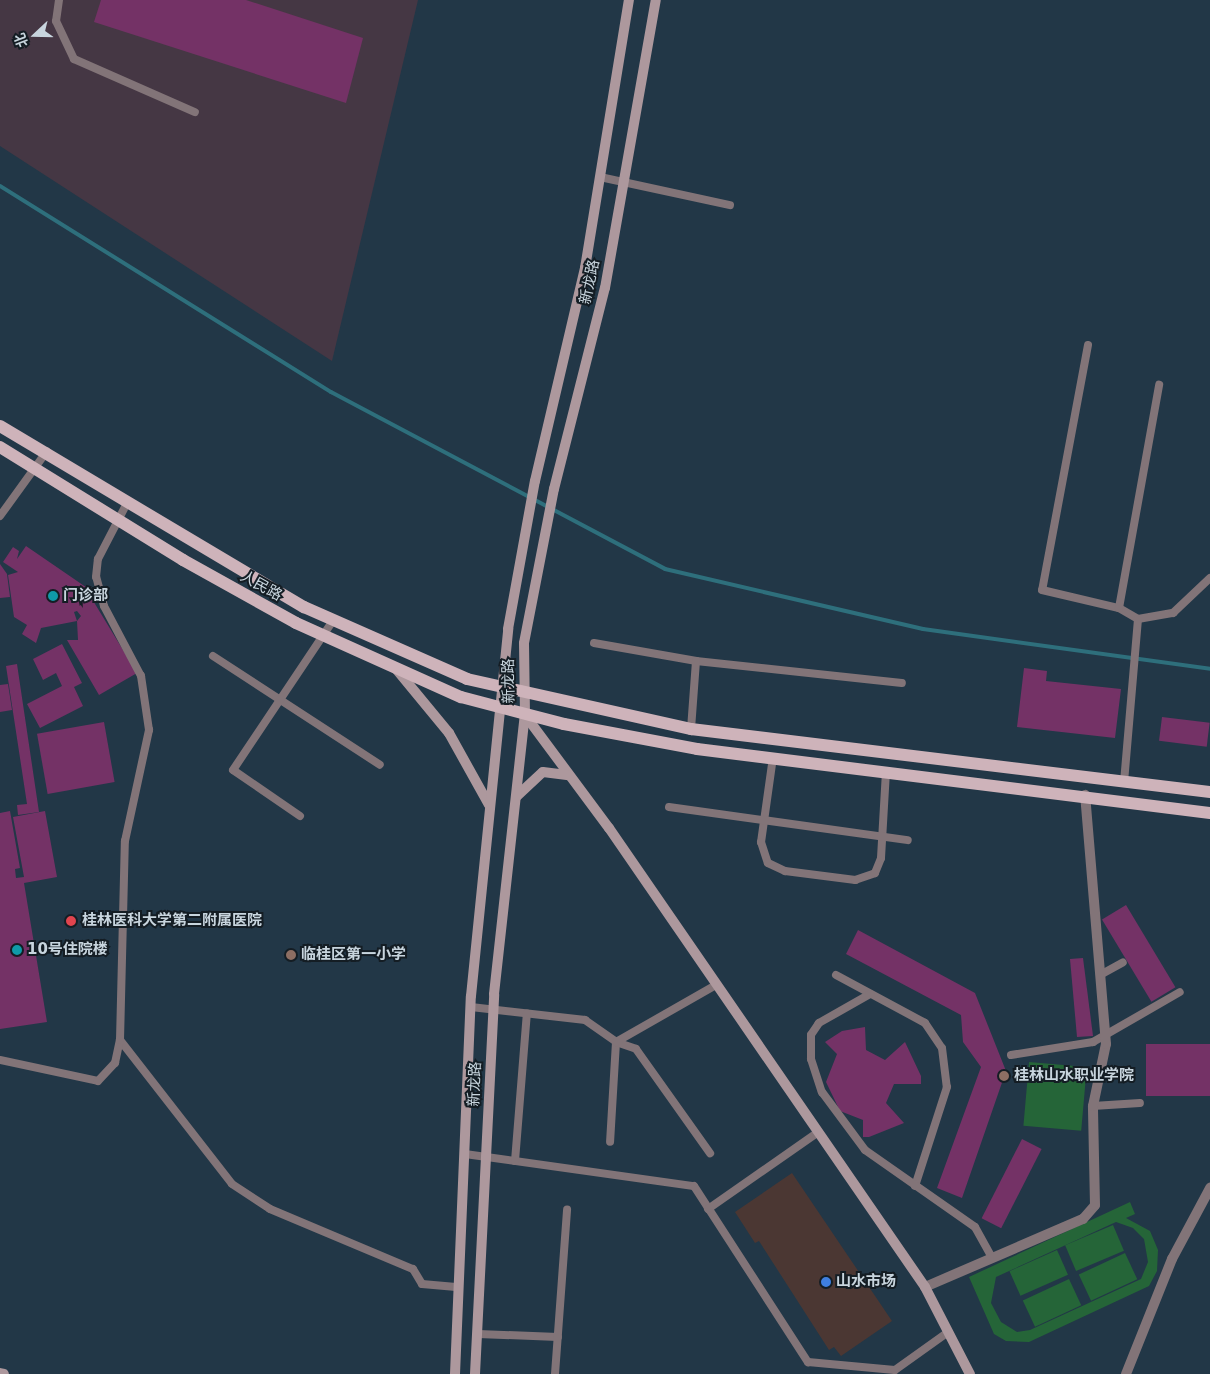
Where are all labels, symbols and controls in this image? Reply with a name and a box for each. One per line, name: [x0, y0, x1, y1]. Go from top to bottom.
north arrow: [10, 10, 60, 60]
text: 北: [11, 31, 31, 50]
street label: 新龙路: [577, 258, 603, 306]
street label: 人民路: [237, 567, 285, 605]
place label: 门诊部: [63, 587, 108, 605]
marker: 门诊部: [47, 590, 59, 602]
street label: 新龙路: [500, 658, 518, 704]
place label: 桂林医科大学第二附属医院: [82, 912, 262, 930]
marker: 桂林医科大学第二附属医院: [64, 914, 78, 928]
place label: 10号住院楼: [27, 941, 108, 959]
marker: 10号住院楼: [11, 944, 23, 956]
place label: 临桂区第一小学: [301, 946, 406, 964]
marker: 临桂区第一小学: [285, 949, 297, 961]
street label: 新龙路: [465, 1061, 485, 1107]
place label: 桂林山水职业学院: [1014, 1067, 1134, 1085]
marker: 桂林山水职业学院: [998, 1070, 1010, 1082]
place label: 山水市场: [836, 1273, 896, 1291]
marker: 山水市场: [820, 1276, 832, 1288]

